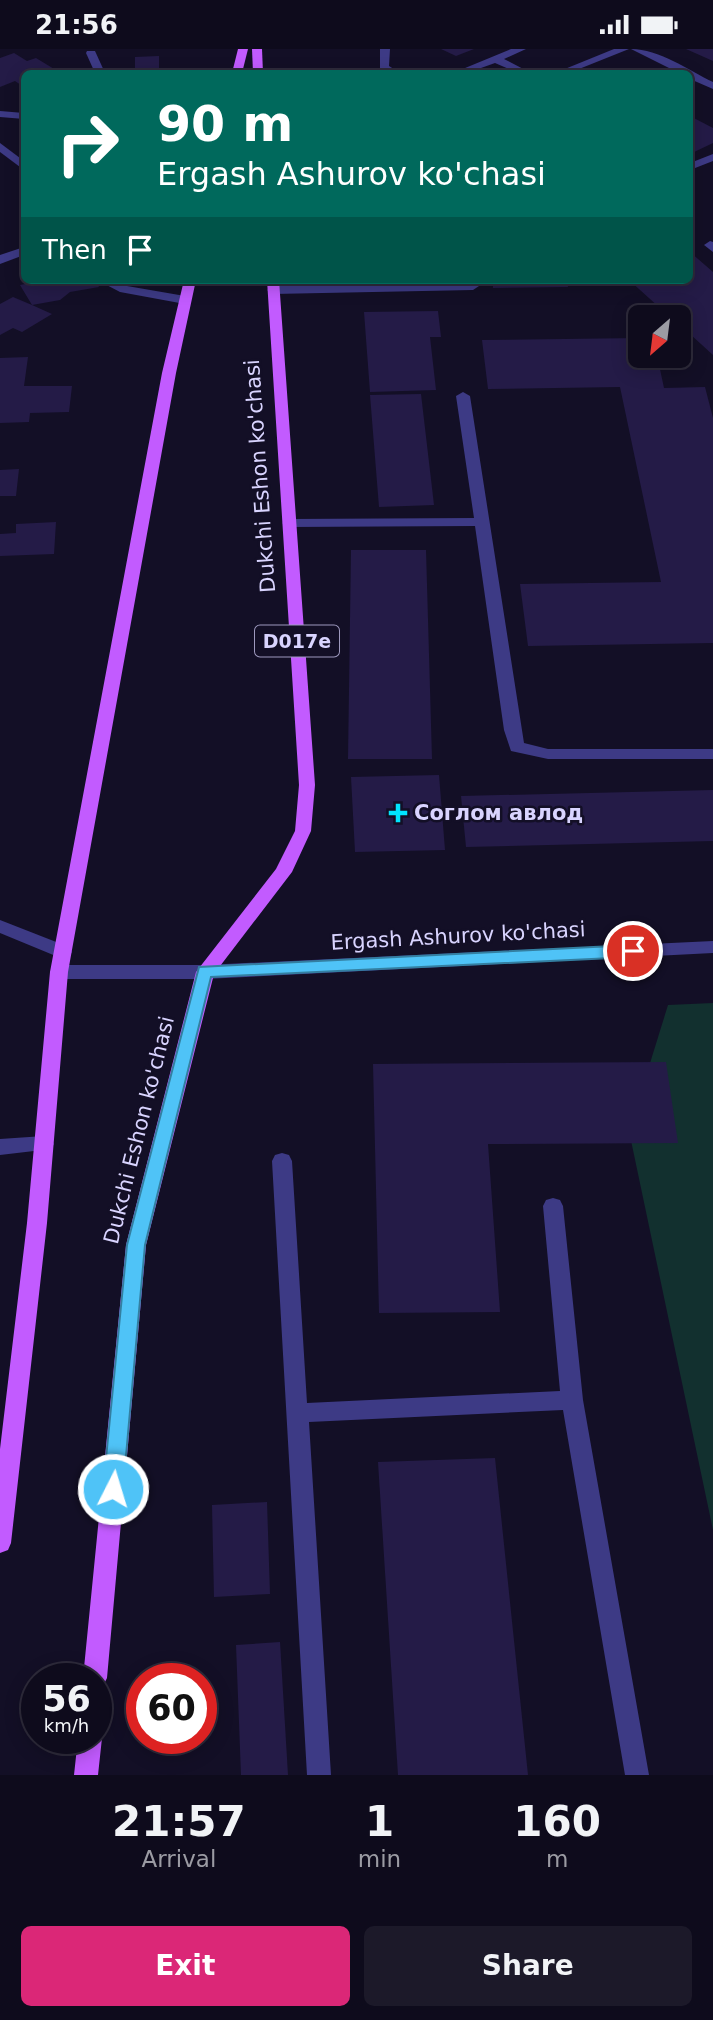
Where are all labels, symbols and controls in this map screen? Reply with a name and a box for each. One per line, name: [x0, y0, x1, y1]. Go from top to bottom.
text: 21:56: [35, 10, 118, 40]
text: 90 m: [157, 96, 293, 153]
icon: right: [42, 98, 133, 189]
text: Ergash Ashurov ko'chasi: [157, 155, 546, 193]
icon: arrive: [121, 231, 159, 269]
text: Then: [42, 235, 107, 265]
north arrow: [628, 305, 691, 367]
map controls: [628, 305, 691, 368]
street label: Dukchi Eshon ko'chasi: [240, 358, 280, 594]
road number: D017e: [255, 625, 339, 657]
place label: Соглом авлод: [414, 801, 583, 825]
marker: Соглом авлод: [388, 803, 408, 823]
street label: Ergash Ashurov ko'chasi: [330, 917, 586, 955]
pin: [603, 921, 663, 981]
icon: arrive: [614, 932, 652, 970]
street label: Dukchi Eshon ko'chasi: [99, 1014, 179, 1246]
position arrow: [76, 1452, 150, 1526]
speed limit sign: 60: [126, 1663, 217, 1754]
text: 56: [42, 1679, 91, 1719]
text: km/h: [44, 1715, 89, 1736]
text: 21:57: [112, 1797, 246, 1846]
text: 1: [365, 1797, 394, 1846]
text: 160: [513, 1797, 601, 1846]
text: Arrival: [142, 1846, 216, 1872]
text: min: [358, 1846, 401, 1872]
text: m: [546, 1846, 568, 1872]
button: Exit: [21, 1926, 350, 2006]
button: Share: [364, 1926, 692, 2006]

